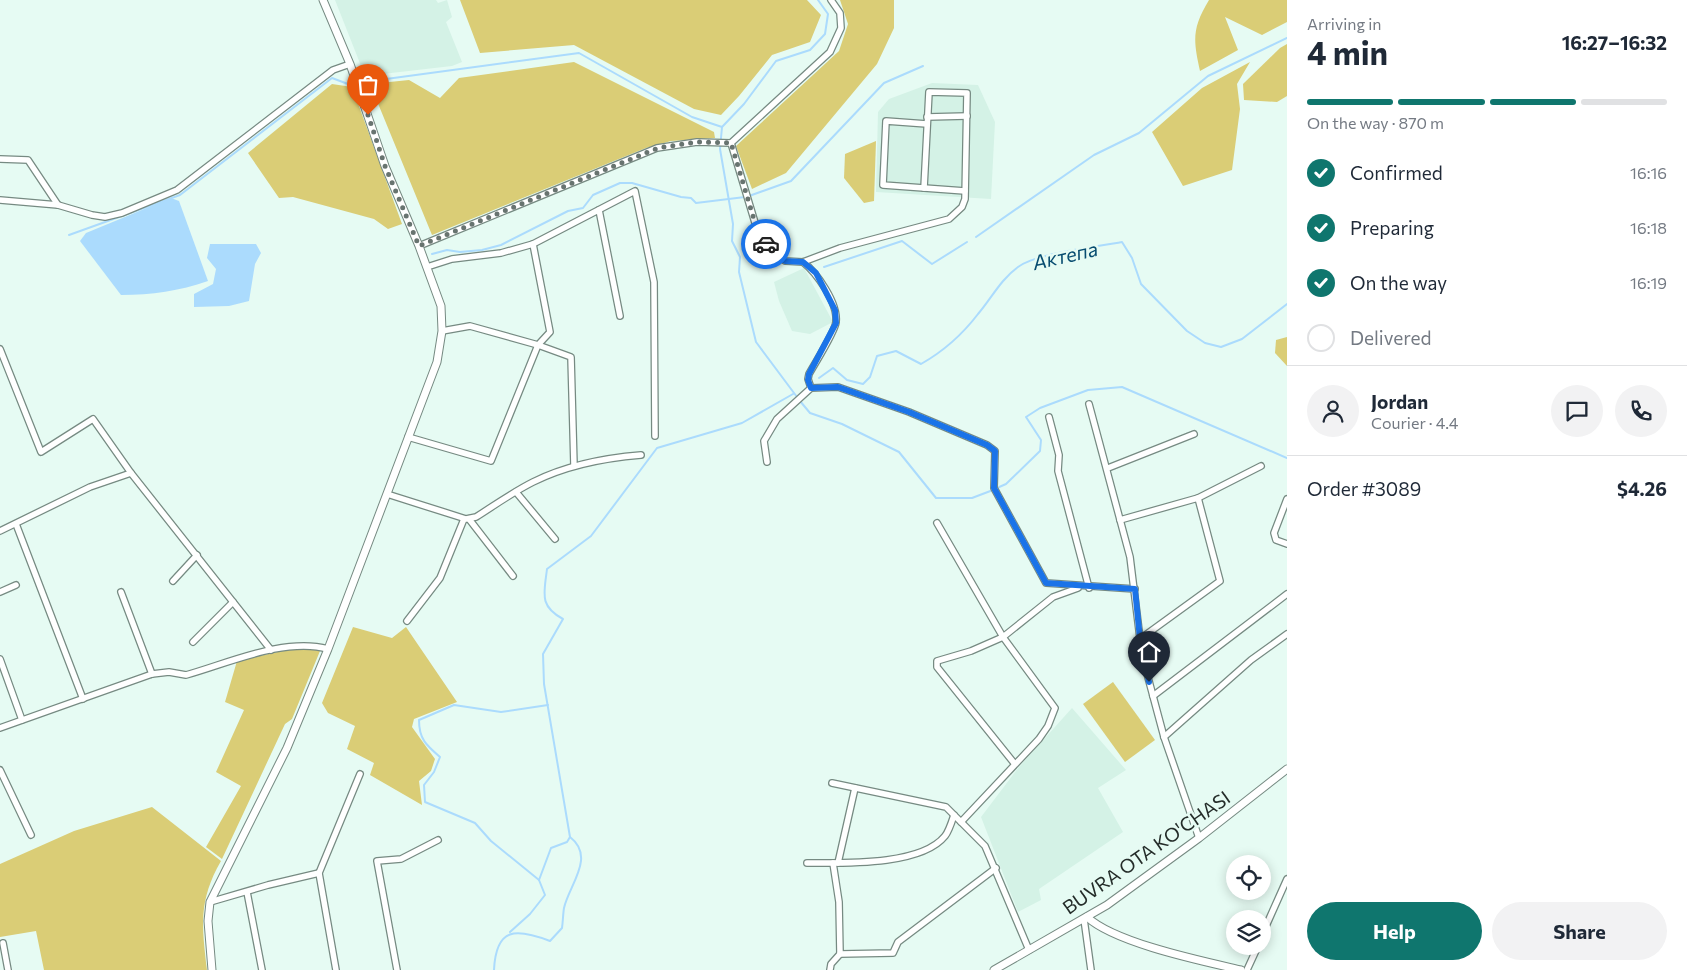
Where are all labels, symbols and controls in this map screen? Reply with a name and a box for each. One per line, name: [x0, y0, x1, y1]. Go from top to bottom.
text: Arriving in: [1307, 14, 1381, 33]
text: 16:27–16:32: [1562, 31, 1667, 54]
text: 4 min: [1307, 32, 1388, 72]
pin: [347, 64, 389, 115]
icon: bag: [354, 71, 382, 99]
text: On the way · 870 m: [1307, 113, 1444, 132]
icon: check: [1307, 159, 1335, 187]
text: Confirmed: [1350, 161, 1443, 184]
text: 16:16: [1630, 163, 1667, 182]
icon: check: [1307, 214, 1335, 242]
text: Preparing: [1350, 216, 1434, 239]
text: 16:18: [1630, 218, 1667, 237]
courier: [741, 219, 791, 269]
icon: car: [752, 230, 780, 258]
water label: Актепа: [1029, 236, 1100, 274]
icon: check: [1307, 269, 1335, 297]
text: On the way: [1350, 271, 1447, 294]
text: 16:19: [1630, 273, 1667, 292]
text: Delivered: [1350, 326, 1431, 349]
button: person: [1307, 385, 1359, 437]
button: chat: [1551, 385, 1603, 437]
button: phone: [1615, 385, 1667, 437]
text: Jordan: [1371, 390, 1428, 413]
text: Courier · 4.4: [1371, 413, 1458, 432]
text: Order #3089: [1307, 477, 1421, 500]
text: $4.26: [1617, 477, 1667, 500]
pin: [1128, 631, 1170, 682]
icon: home: [1135, 638, 1163, 666]
street label: BUVRA OTA KO'CHASI: [1058, 785, 1234, 919]
map controls: [1226, 855, 1271, 955]
button: locate: [1226, 855, 1271, 900]
button: Help: [1307, 902, 1482, 960]
button: Share: [1492, 902, 1667, 960]
button: layers: [1226, 910, 1271, 955]

